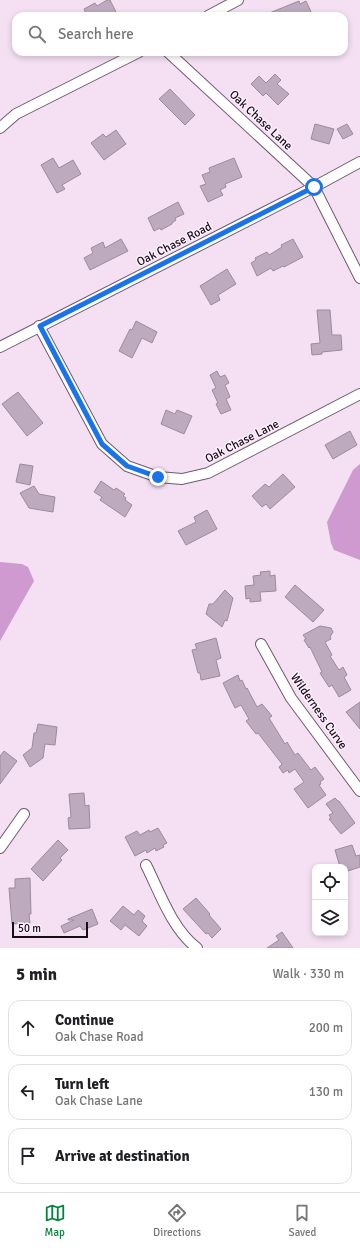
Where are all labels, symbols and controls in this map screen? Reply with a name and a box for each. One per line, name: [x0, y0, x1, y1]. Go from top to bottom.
search box: [12, 12, 348, 56]
icon: search: [26, 23, 48, 45]
text: Search here: [58, 25, 134, 43]
street label: Oak Chase Lane: [226, 87, 295, 153]
route start: [305, 178, 323, 196]
street label: Oak Chase Road: [134, 219, 214, 270]
street label: Oak Chase Lane: [203, 416, 282, 467]
route end: [149, 468, 167, 486]
street label: Wilderness Curve: [287, 670, 350, 752]
map controls: [312, 864, 348, 936]
button: locate: [312, 864, 348, 900]
button: layers: [312, 900, 348, 936]
scale bar: [12, 920, 88, 939]
text: 50 m: [18, 922, 41, 935]
text: 5 min: [16, 964, 57, 985]
text: Walk · 330 m: [273, 966, 344, 982]
text: Continue: [55, 1011, 114, 1029]
icon: ahead: [17, 1017, 39, 1039]
text: 200 m: [309, 1020, 343, 1036]
text: Oak Chase Road: [55, 1029, 144, 1045]
text: Turn left: [55, 1075, 109, 1093]
icon: left: [17, 1081, 39, 1103]
text: 130 m: [309, 1084, 343, 1100]
text: Oak Chase Lane: [55, 1093, 143, 1109]
icon: arrive: [17, 1145, 39, 1167]
text: Arrive at destination: [55, 1147, 190, 1165]
tab: Map: [44, 1202, 66, 1239]
tab: Directions: [153, 1202, 201, 1239]
tab: Saved: [289, 1202, 316, 1239]

